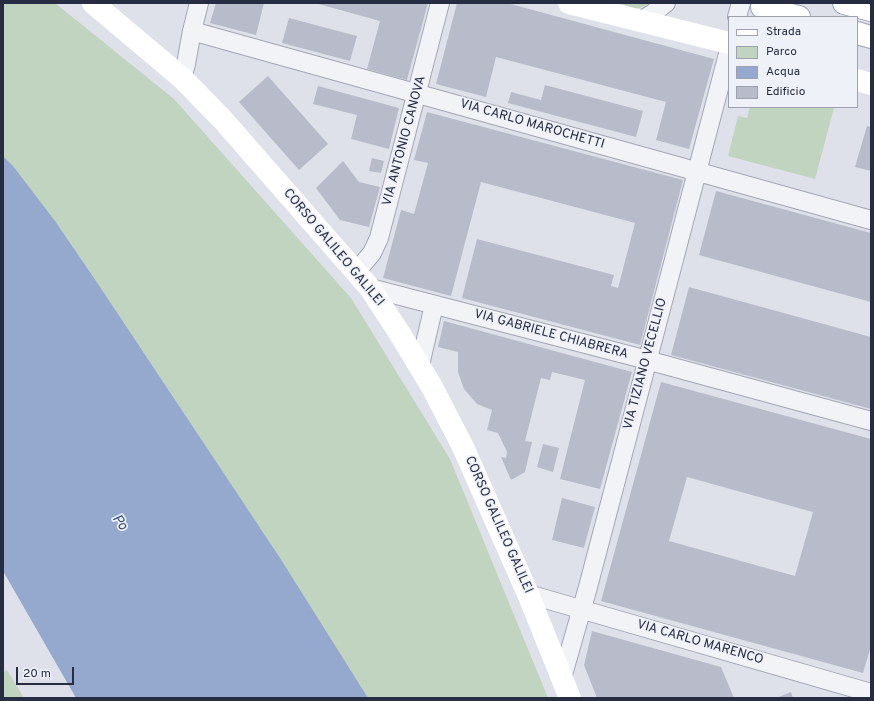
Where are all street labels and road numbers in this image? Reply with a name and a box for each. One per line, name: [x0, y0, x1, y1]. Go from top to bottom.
street label: VIA ANTONIO CANOVA: [380, 74, 430, 208]
street label: VIA CARLO MAROCHETTI: [458, 97, 606, 153]
street label: CORSO GALILEO GALILEI: [279, 186, 387, 310]
street label: VIA TIZIANO VECELLIO: [621, 296, 671, 432]
street label: VIA GABRIELE CHIABRERA: [472, 307, 630, 363]
street label: CORSO GALILEO GALILEI: [461, 454, 535, 596]
street label: VIA CARLO MARENCO: [635, 617, 765, 669]

